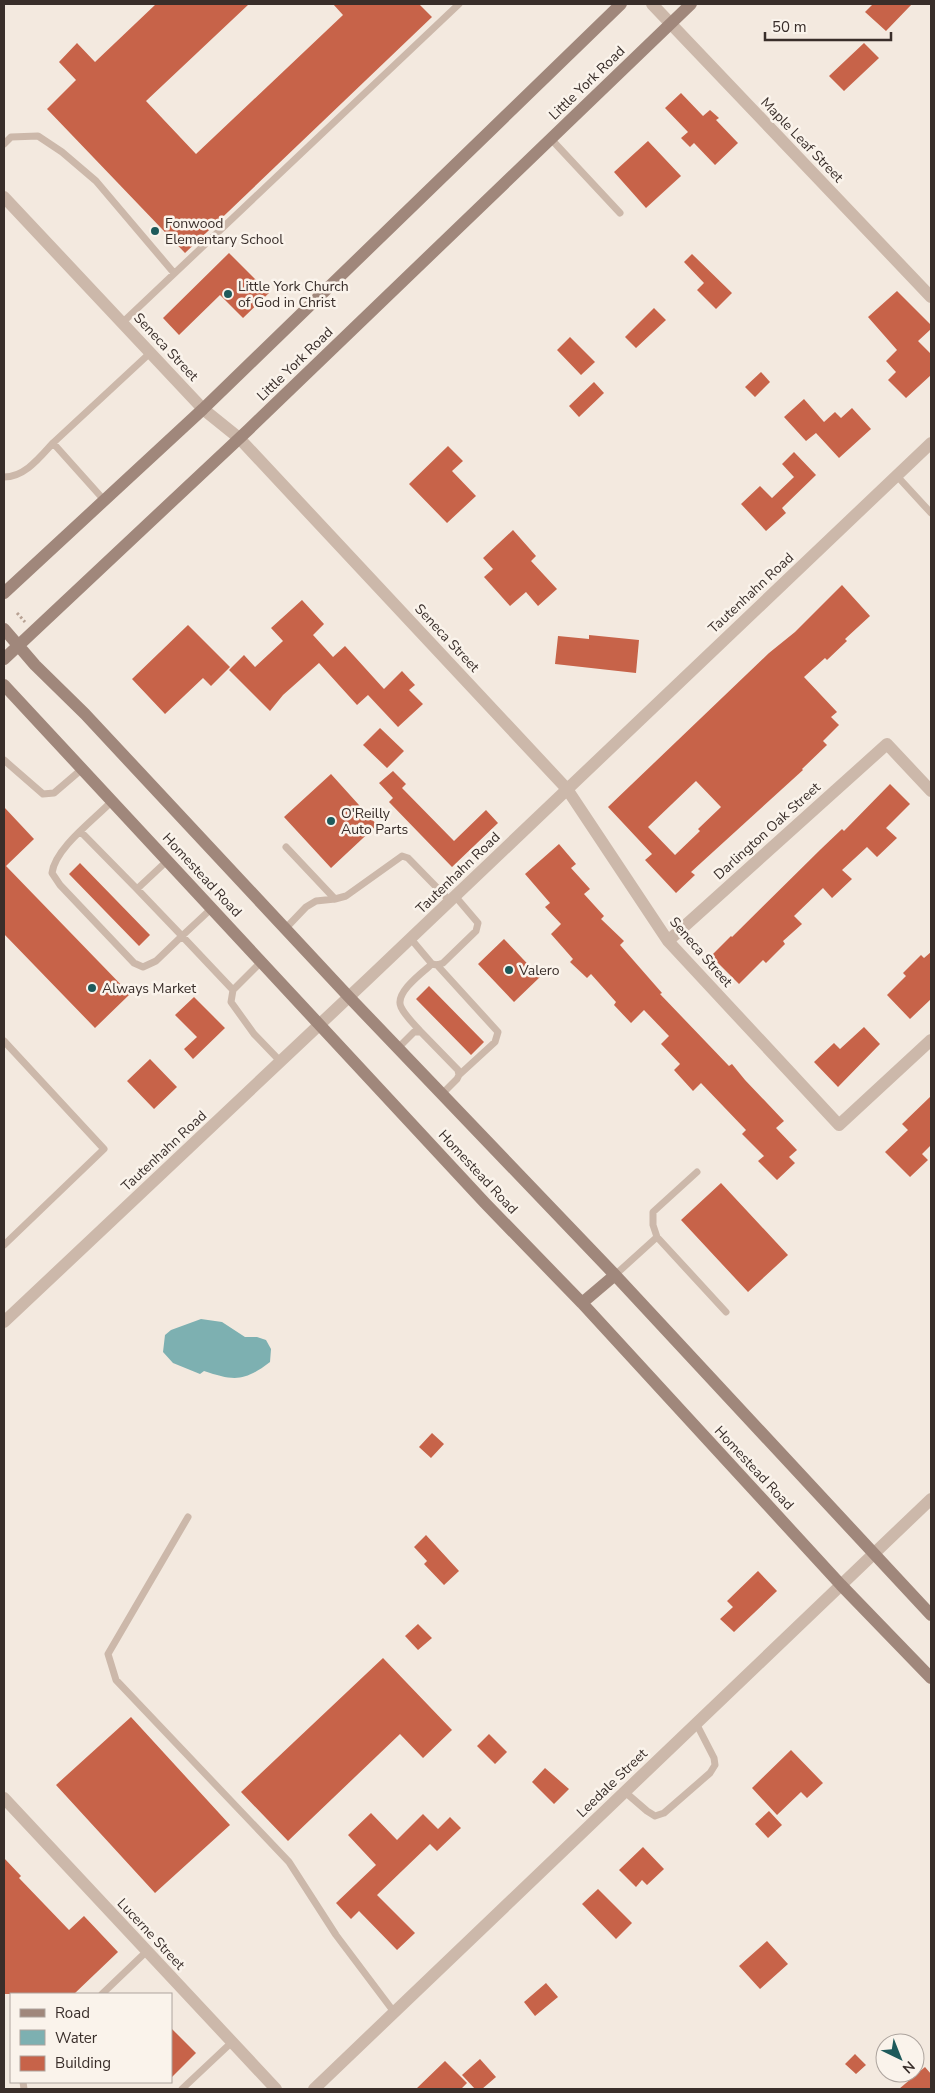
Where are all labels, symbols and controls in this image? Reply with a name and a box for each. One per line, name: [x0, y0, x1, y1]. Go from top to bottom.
scale bar: [765, 10, 891, 42]
text: 50 m: [772, 17, 807, 37]
street label: Little York Road: [545, 42, 629, 124]
street label: Maple Leaf Street: [756, 93, 848, 187]
place label: Fonwood Elementary School: [165, 214, 284, 249]
marker: Fonwood Elementary School: [149, 225, 161, 237]
place label: Little York Church of God in Christ: [238, 277, 349, 312]
marker: Little York Church of God in Christ: [222, 288, 234, 300]
street label: Seneca Street: [129, 309, 203, 385]
street label: Little York Road: [253, 323, 337, 405]
street label: Tautenhahn Road: [704, 548, 798, 638]
street label: Seneca Street: [410, 600, 484, 676]
street label: Darlington Oak Street: [710, 778, 825, 884]
place label: O'Reilly Auto Parts: [341, 804, 408, 839]
marker: O'Reilly Auto Parts: [325, 815, 337, 827]
street label: Tautenhahn Road: [412, 828, 504, 918]
street label: Homestead Road: [158, 829, 246, 921]
street label: Seneca Street: [665, 913, 737, 991]
place label: Valero: [518, 961, 560, 980]
marker: Valero: [503, 964, 515, 976]
place label: Always Market: [102, 979, 196, 998]
marker: Always Market: [86, 982, 98, 994]
street label: Tautenhahn Road: [117, 1106, 211, 1196]
street label: Homestead Road: [434, 1126, 522, 1218]
street label: Homestead Road: [710, 1422, 798, 1514]
street label: Leedale Street: [573, 1744, 652, 1822]
street label: Lucerne Street: [113, 1894, 189, 1974]
legend: [10, 1993, 172, 2083]
text: Road: [55, 2003, 90, 2023]
text: Water: [55, 2028, 98, 2048]
north arrow: [875, 2033, 925, 2083]
text: Building: [55, 2053, 111, 2073]
text: N: [898, 2057, 919, 2078]

